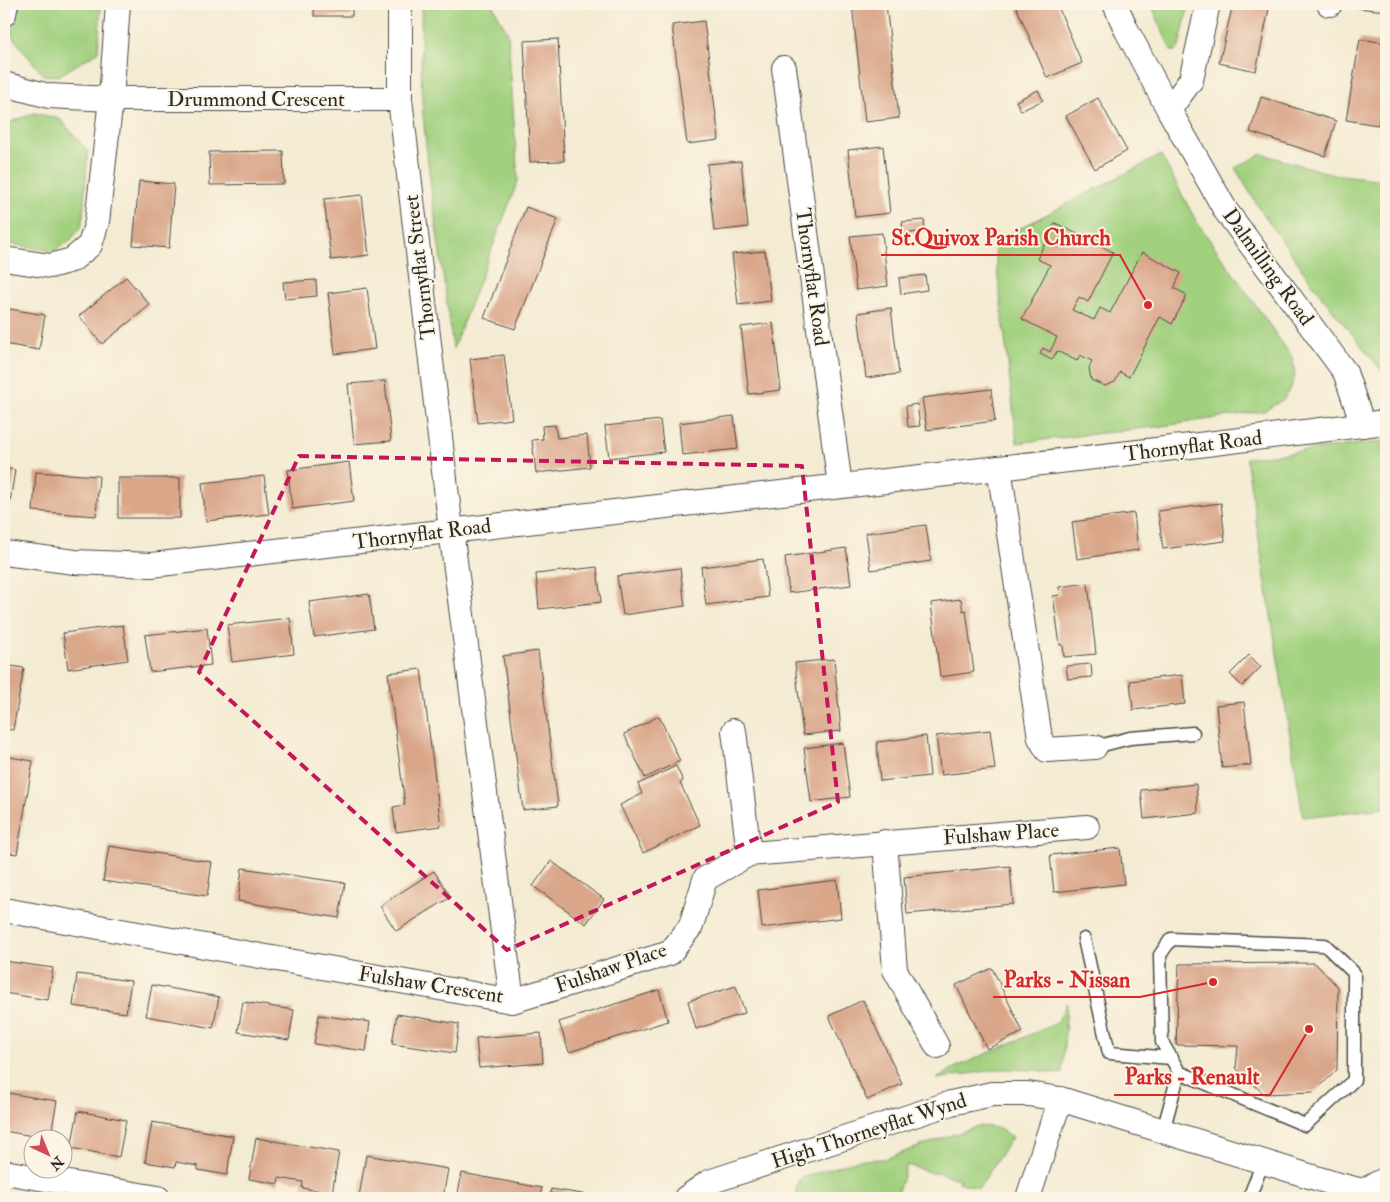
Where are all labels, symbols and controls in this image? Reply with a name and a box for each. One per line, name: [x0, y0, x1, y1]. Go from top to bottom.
street label: Drummond Crescent: [167, 86, 345, 113]
street label: Thornyflat Street: [398, 193, 442, 341]
street label: Dalmilling Road: [1216, 203, 1320, 332]
street label: Thornyflat Road: [789, 206, 835, 348]
callout: St.Quivox Parish Church: [881, 218, 1120, 255]
text: St.Quivox Parish Church: [891, 224, 1111, 252]
street label: Thornyflat Road: [1122, 424, 1264, 468]
street label: Thornyflat Road: [351, 512, 493, 556]
street label: Fulshaw Place: [942, 816, 1060, 852]
street label: Fulshaw Place: [552, 936, 671, 1000]
street label: Fulshaw Crescent: [357, 960, 506, 1010]
callout: Parks - Nissan: [993, 960, 1140, 997]
text: Parks - Nissan: [1004, 966, 1131, 994]
callout: Parks - Renault: [1114, 1058, 1270, 1095]
text: Parks - Renault: [1124, 1063, 1260, 1091]
street label: High Thorneyflat Wynd: [768, 1087, 971, 1175]
north arrow: [22, 1130, 72, 1180]
text: N: [46, 1152, 68, 1174]

